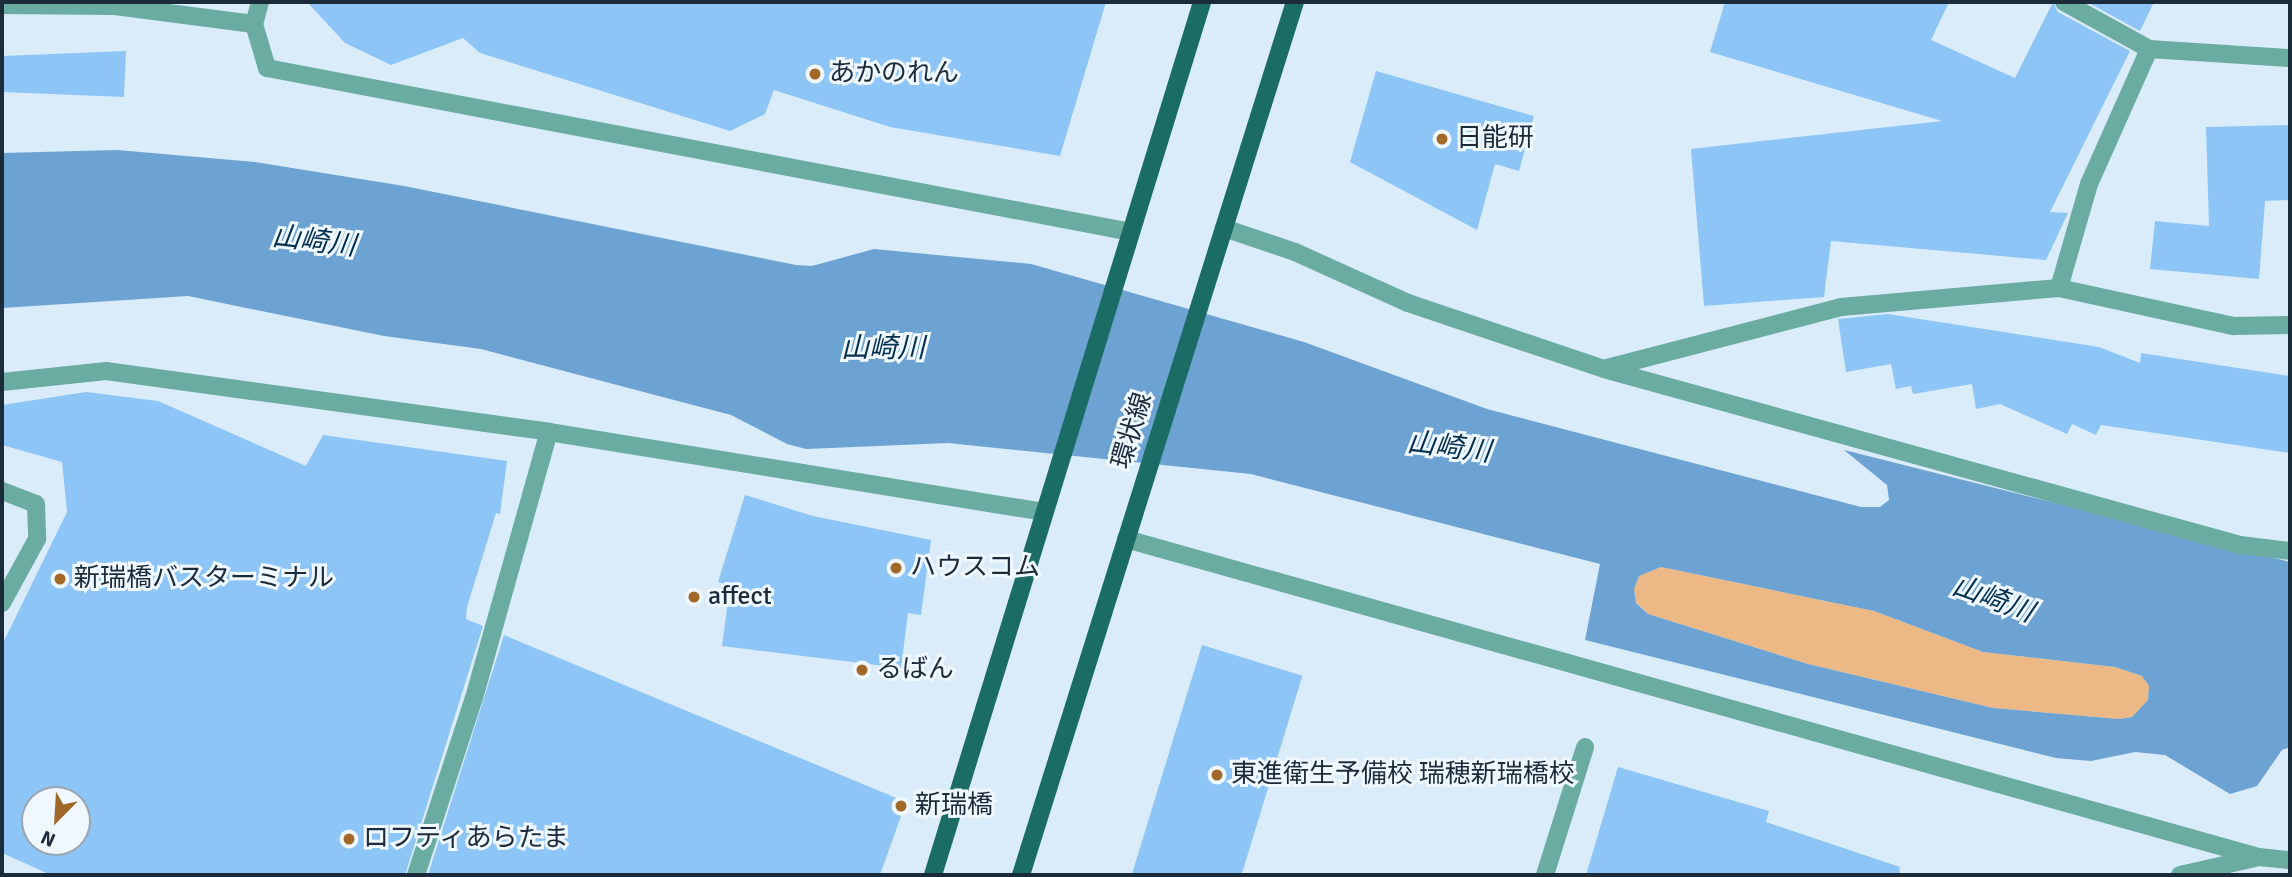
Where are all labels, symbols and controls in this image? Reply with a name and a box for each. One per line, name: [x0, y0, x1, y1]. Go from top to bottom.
place label: あかのれん: [829, 58, 959, 90]
marker: あかのれん: [807, 66, 823, 82]
place label: 日能研: [1456, 123, 1534, 155]
marker: 日能研: [1434, 131, 1450, 147]
water label: 山崎川: [270, 219, 358, 263]
water label: 山崎川: [841, 331, 925, 365]
street label: 環状線: [1107, 389, 1159, 473]
water label: 山崎川: [1405, 425, 1493, 469]
place label: ハウスコム: [910, 552, 1040, 584]
marker: ハウスコム: [888, 560, 904, 576]
place label: 新瑞橋バスターミナル: [74, 563, 334, 595]
water label: 山崎川: [1948, 569, 2038, 629]
marker: 新瑞橋バスターミナル: [52, 571, 68, 587]
place label: affect: [708, 581, 772, 613]
marker: affect: [686, 589, 702, 605]
place label: るばん: [876, 654, 954, 686]
marker: るばん: [854, 662, 870, 678]
place label: 東進衛生予備校 瑞穂新瑞橋校: [1231, 759, 1575, 791]
marker: 東進衛生予備校 瑞穂新瑞橋校: [1209, 767, 1225, 783]
north arrow: [21, 786, 91, 856]
place label: 新瑞橋: [915, 790, 993, 822]
marker: 新瑞橋: [893, 798, 909, 814]
place label: ロフティあらたま: [363, 823, 571, 855]
text: N: [37, 825, 59, 852]
marker: ロフティあらたま: [341, 831, 357, 847]

